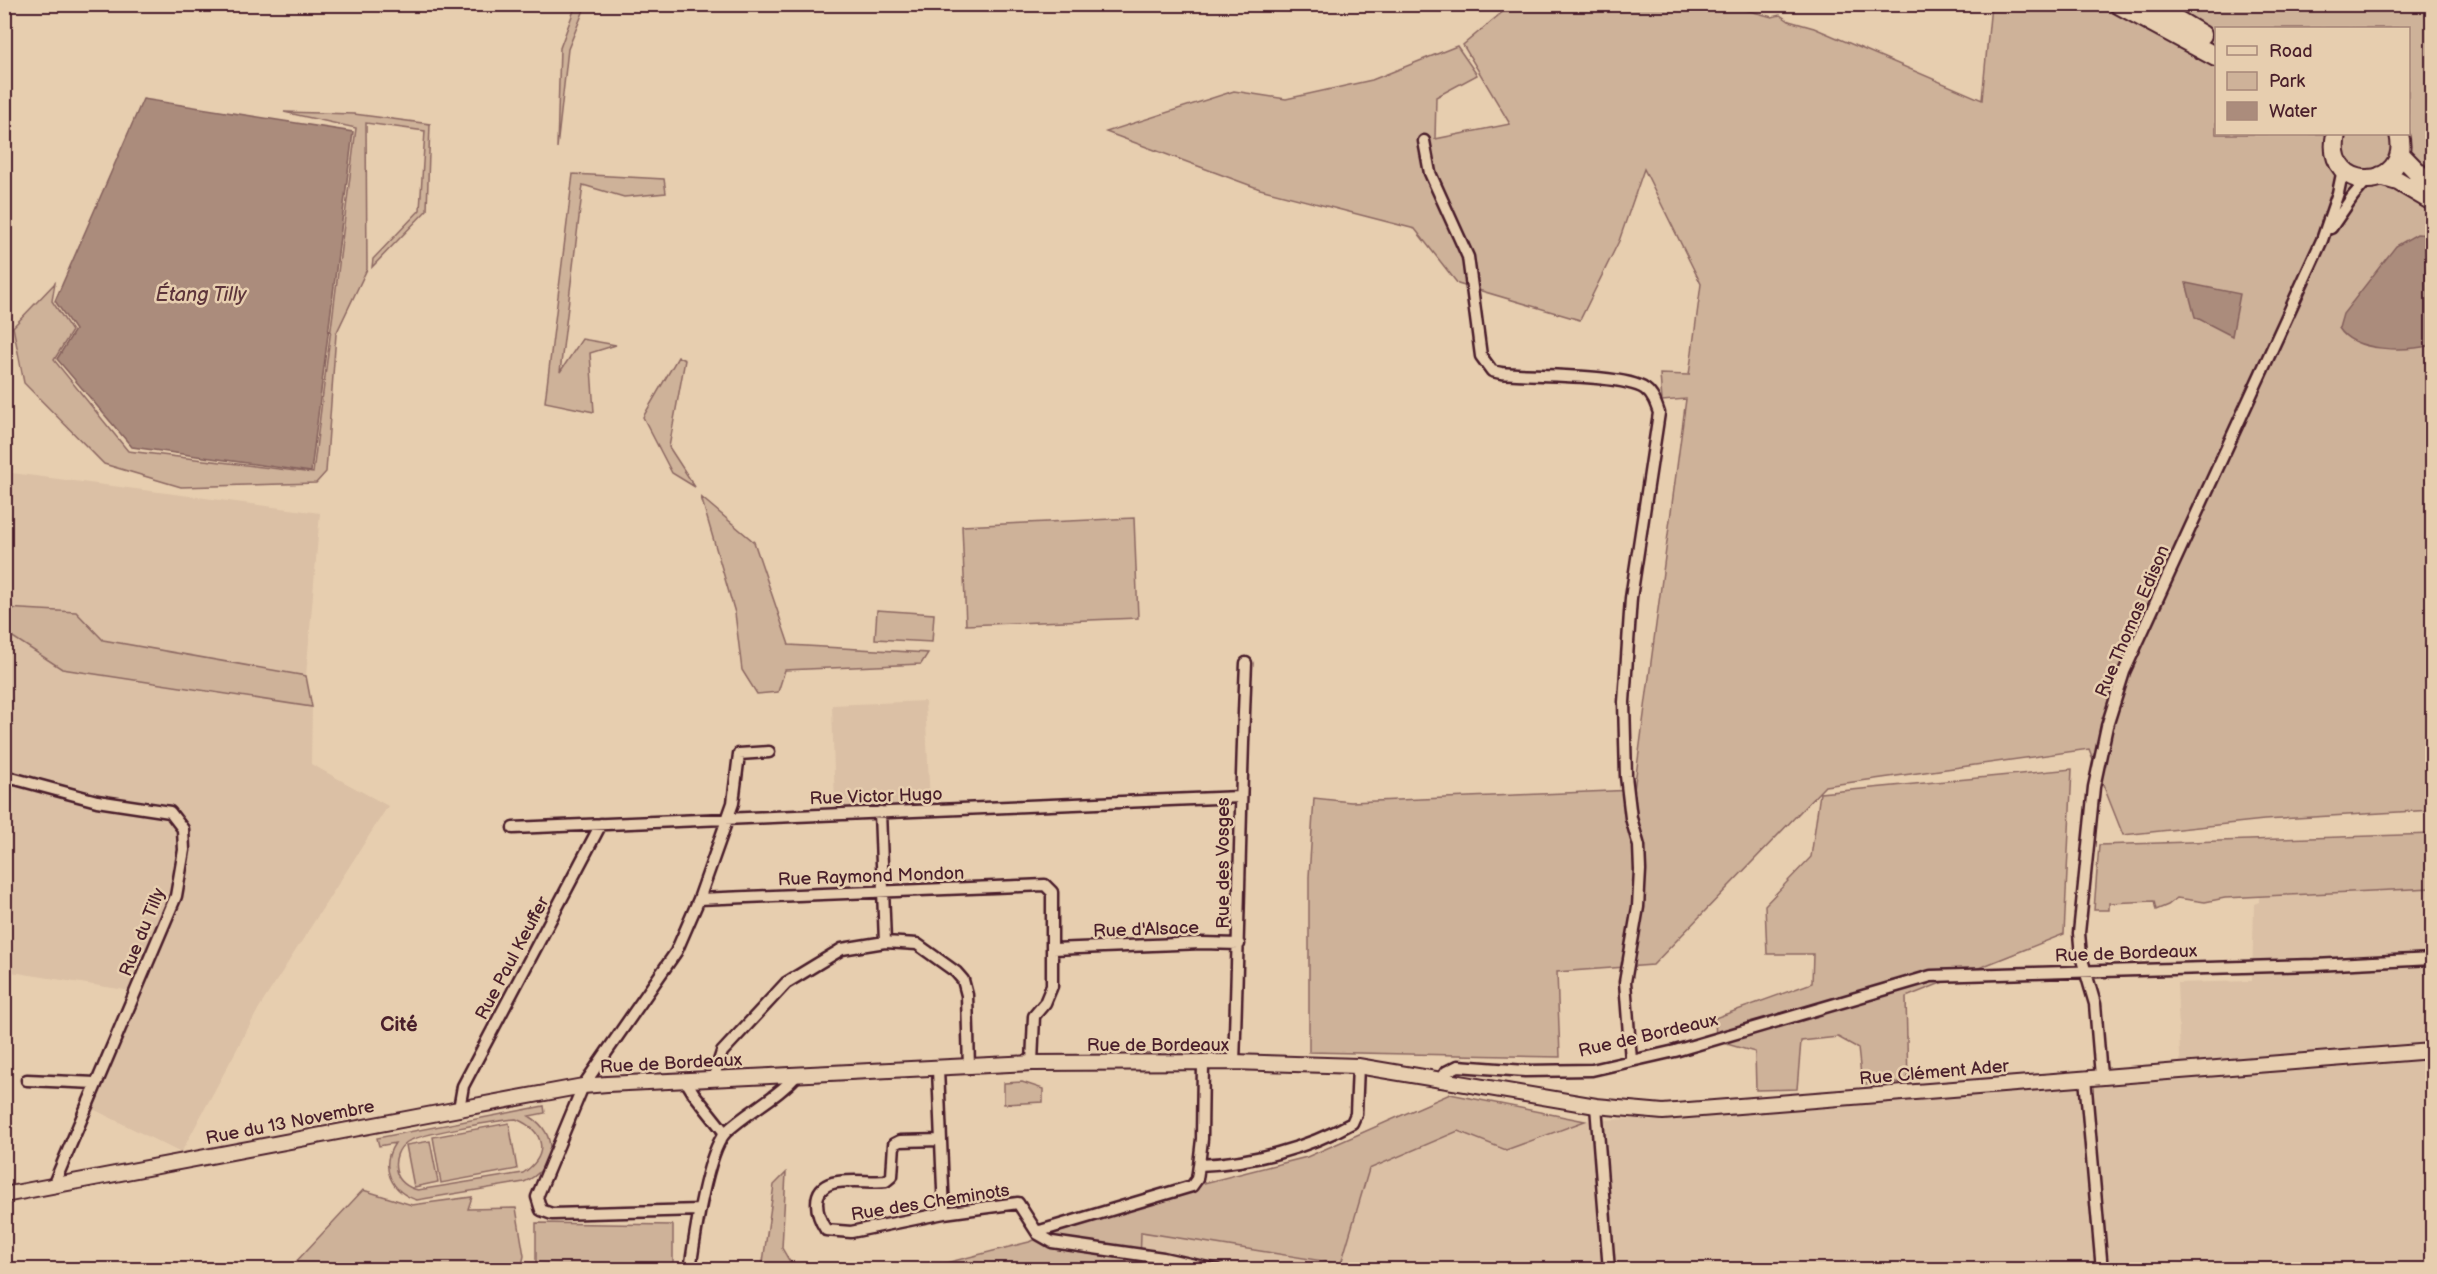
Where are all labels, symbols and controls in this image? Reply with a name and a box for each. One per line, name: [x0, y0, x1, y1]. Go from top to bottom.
legend: [2215, 27, 2410, 135]
text: Road: [2269, 41, 2313, 62]
text: Park: [2269, 71, 2305, 92]
text: Water: [2269, 101, 2317, 122]
water label: Étang Tilly: [156, 282, 248, 307]
street label: Rue Thomas Edison: [2091, 542, 2174, 700]
street label: Rue Victor Hugo: [809, 784, 943, 809]
street label: Rue des Vosges: [1213, 797, 1234, 929]
street label: Rue Raymond Mondon: [777, 863, 965, 890]
street label: Rue du Tilly: [115, 884, 170, 979]
street label: Rue Paul Keuffer: [471, 893, 554, 1023]
street label: Rue d'Alsace: [1093, 917, 1200, 942]
street label: Rue de Bordeaux: [2054, 940, 2198, 966]
street label: Rue de Bordeaux: [1576, 1009, 1720, 1062]
district label: Cité: [380, 1013, 418, 1037]
street label: Rue de Bordeaux: [1087, 1035, 1230, 1056]
street label: Rue de Bordeaux: [599, 1049, 743, 1078]
street label: Rue Clément Ader: [1858, 1055, 2010, 1089]
street label: Rue du 13 Novembre: [204, 1096, 376, 1149]
street label: Rue des Cheminots: [849, 1180, 1011, 1225]

